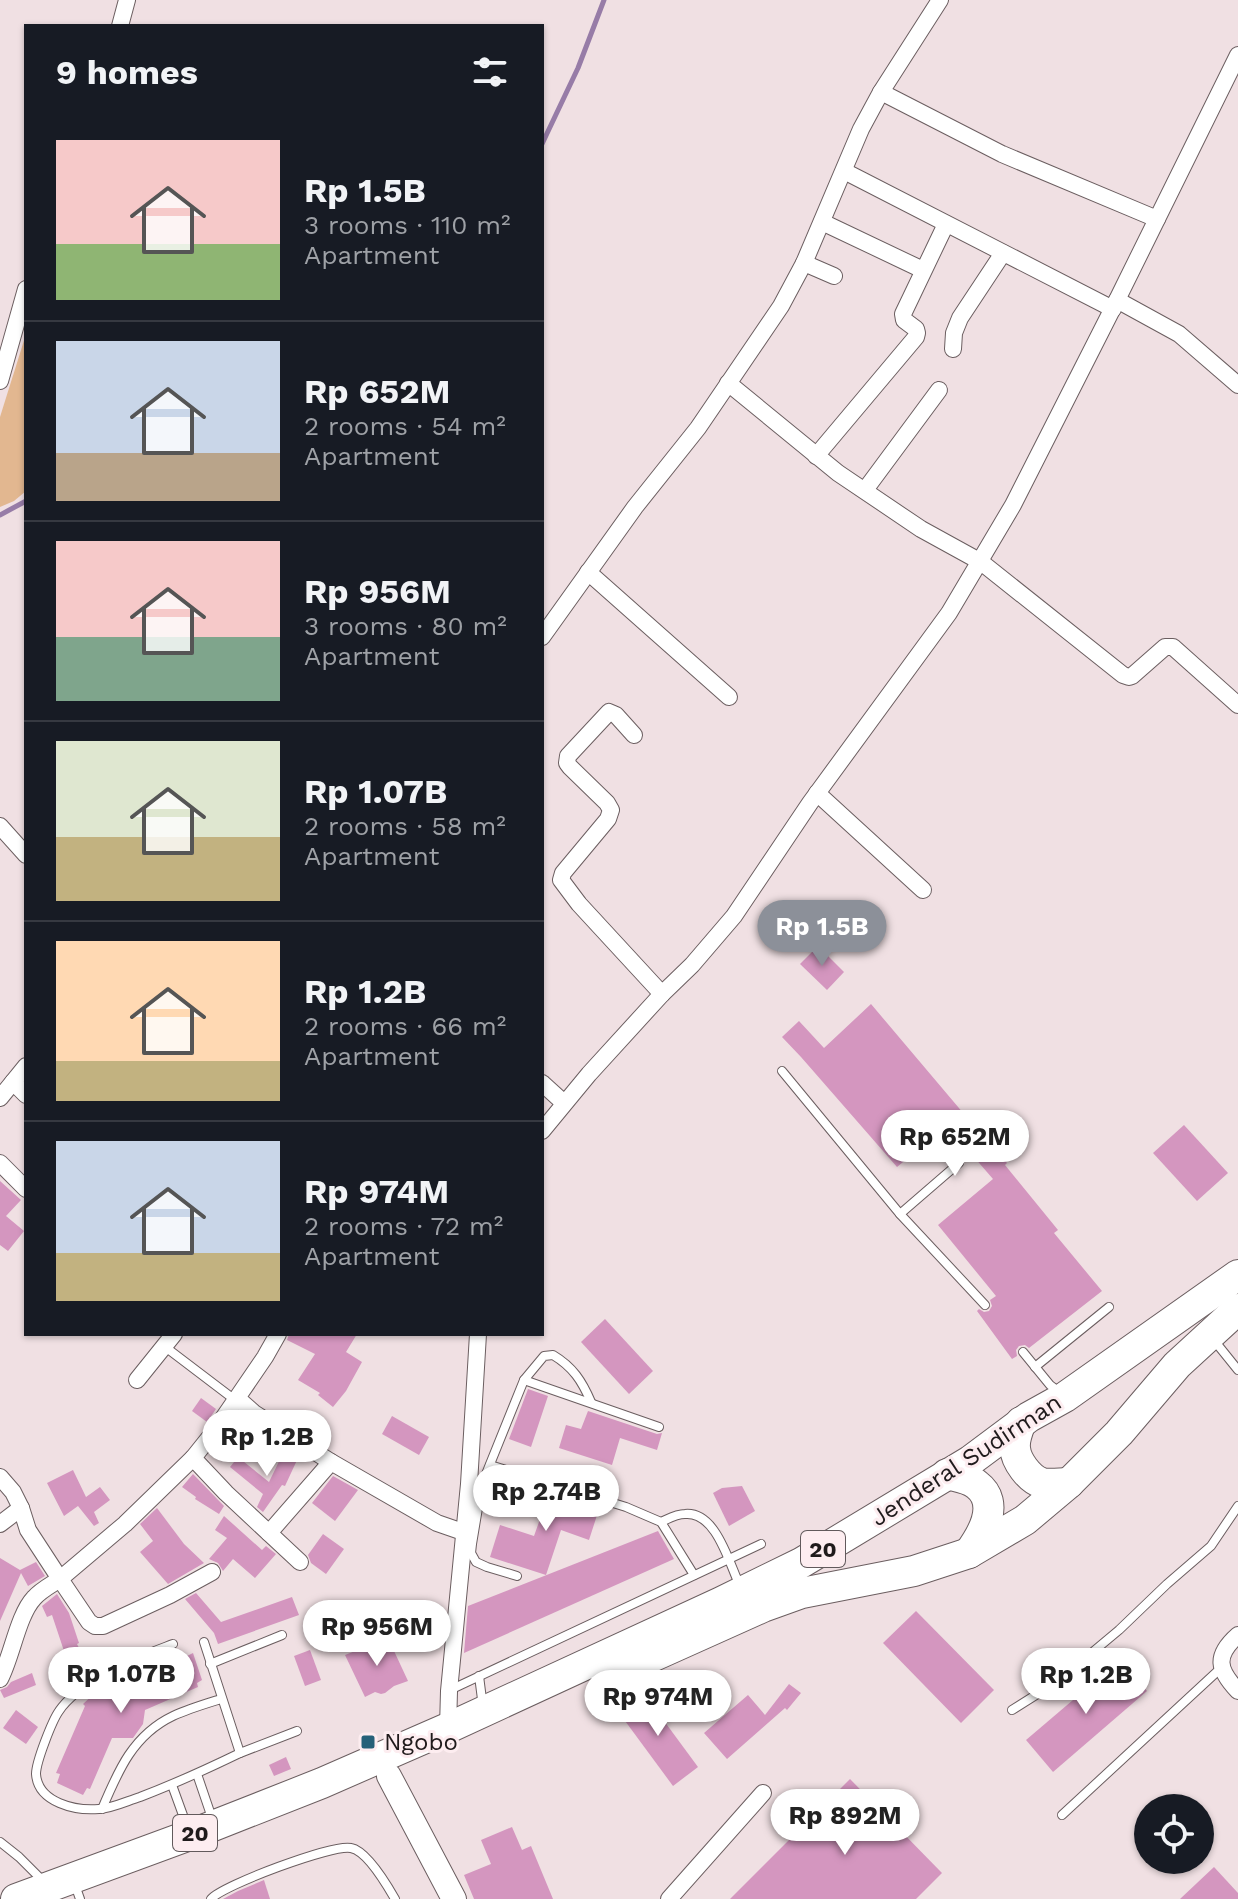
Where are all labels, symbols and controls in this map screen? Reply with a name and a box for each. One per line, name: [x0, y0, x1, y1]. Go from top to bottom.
icon: filters: [468, 50, 512, 94]
text: 9 homes: [56, 52, 198, 92]
text: Rp 1.5B: [304, 170, 426, 210]
icon: home: [120, 172, 216, 268]
text: 3 rooms · 110 m²: [304, 210, 511, 240]
text: Apartment: [304, 240, 440, 270]
text: Rp 652M: [304, 371, 450, 411]
icon: home: [120, 373, 216, 469]
text: 2 rooms · 54 m²: [304, 411, 506, 441]
text: Apartment: [304, 441, 440, 471]
text: Rp 956M: [304, 571, 451, 611]
icon: home: [120, 573, 216, 669]
text: 3 rooms · 80 m²: [304, 611, 507, 641]
text: Apartment: [304, 641, 440, 671]
text: Rp 1.07B: [304, 771, 447, 811]
icon: home: [120, 773, 216, 869]
text: 2 rooms · 58 m²: [304, 811, 506, 841]
text: Apartment: [304, 841, 440, 871]
pin: Rp 1.5B: [748, 900, 896, 968]
text: Rp 1.5B: [775, 911, 869, 941]
text: Rp 1.2B: [304, 971, 426, 1011]
icon: home: [120, 973, 216, 1069]
text: 2 rooms · 66 m²: [304, 1011, 506, 1041]
text: Apartment: [304, 1041, 440, 1071]
pin: Rp 652M: [881, 1110, 1029, 1178]
text: Rp 652M: [899, 1121, 1011, 1151]
text: Rp 974M: [304, 1171, 449, 1211]
icon: home: [120, 1173, 216, 1269]
text: 2 rooms · 72 m²: [304, 1211, 503, 1241]
text: Apartment: [304, 1241, 440, 1271]
street label: Jenderal Sudirman: [866, 1388, 1066, 1532]
pin: Rp 1.2B: [193, 1410, 341, 1478]
text: Rp 1.2B: [220, 1421, 314, 1451]
pin: Rp 2.74B: [463, 1465, 629, 1533]
text: Rp 2.74B: [491, 1476, 601, 1506]
road number: 20: [801, 1531, 845, 1567]
pin: Rp 956M: [303, 1600, 451, 1668]
text: Rp 956M: [321, 1611, 433, 1641]
pin: Rp 1.07B: [38, 1647, 204, 1715]
pin: Rp 1.2B: [1012, 1648, 1160, 1716]
text: Rp 1.07B: [66, 1658, 176, 1688]
text: Rp 1.2B: [1039, 1659, 1133, 1689]
pin: Rp 974M: [584, 1670, 732, 1738]
text: Rp 974M: [603, 1681, 714, 1711]
place label: Ngobo: [384, 1728, 458, 1756]
marker: Ngobo: [359, 1733, 377, 1751]
pin: Rp 892M: [771, 1789, 919, 1857]
map controls: [1134, 1794, 1214, 1874]
button: locate: [1134, 1794, 1214, 1874]
text: Rp 892M: [788, 1800, 902, 1830]
road number: 20: [173, 1815, 217, 1851]

